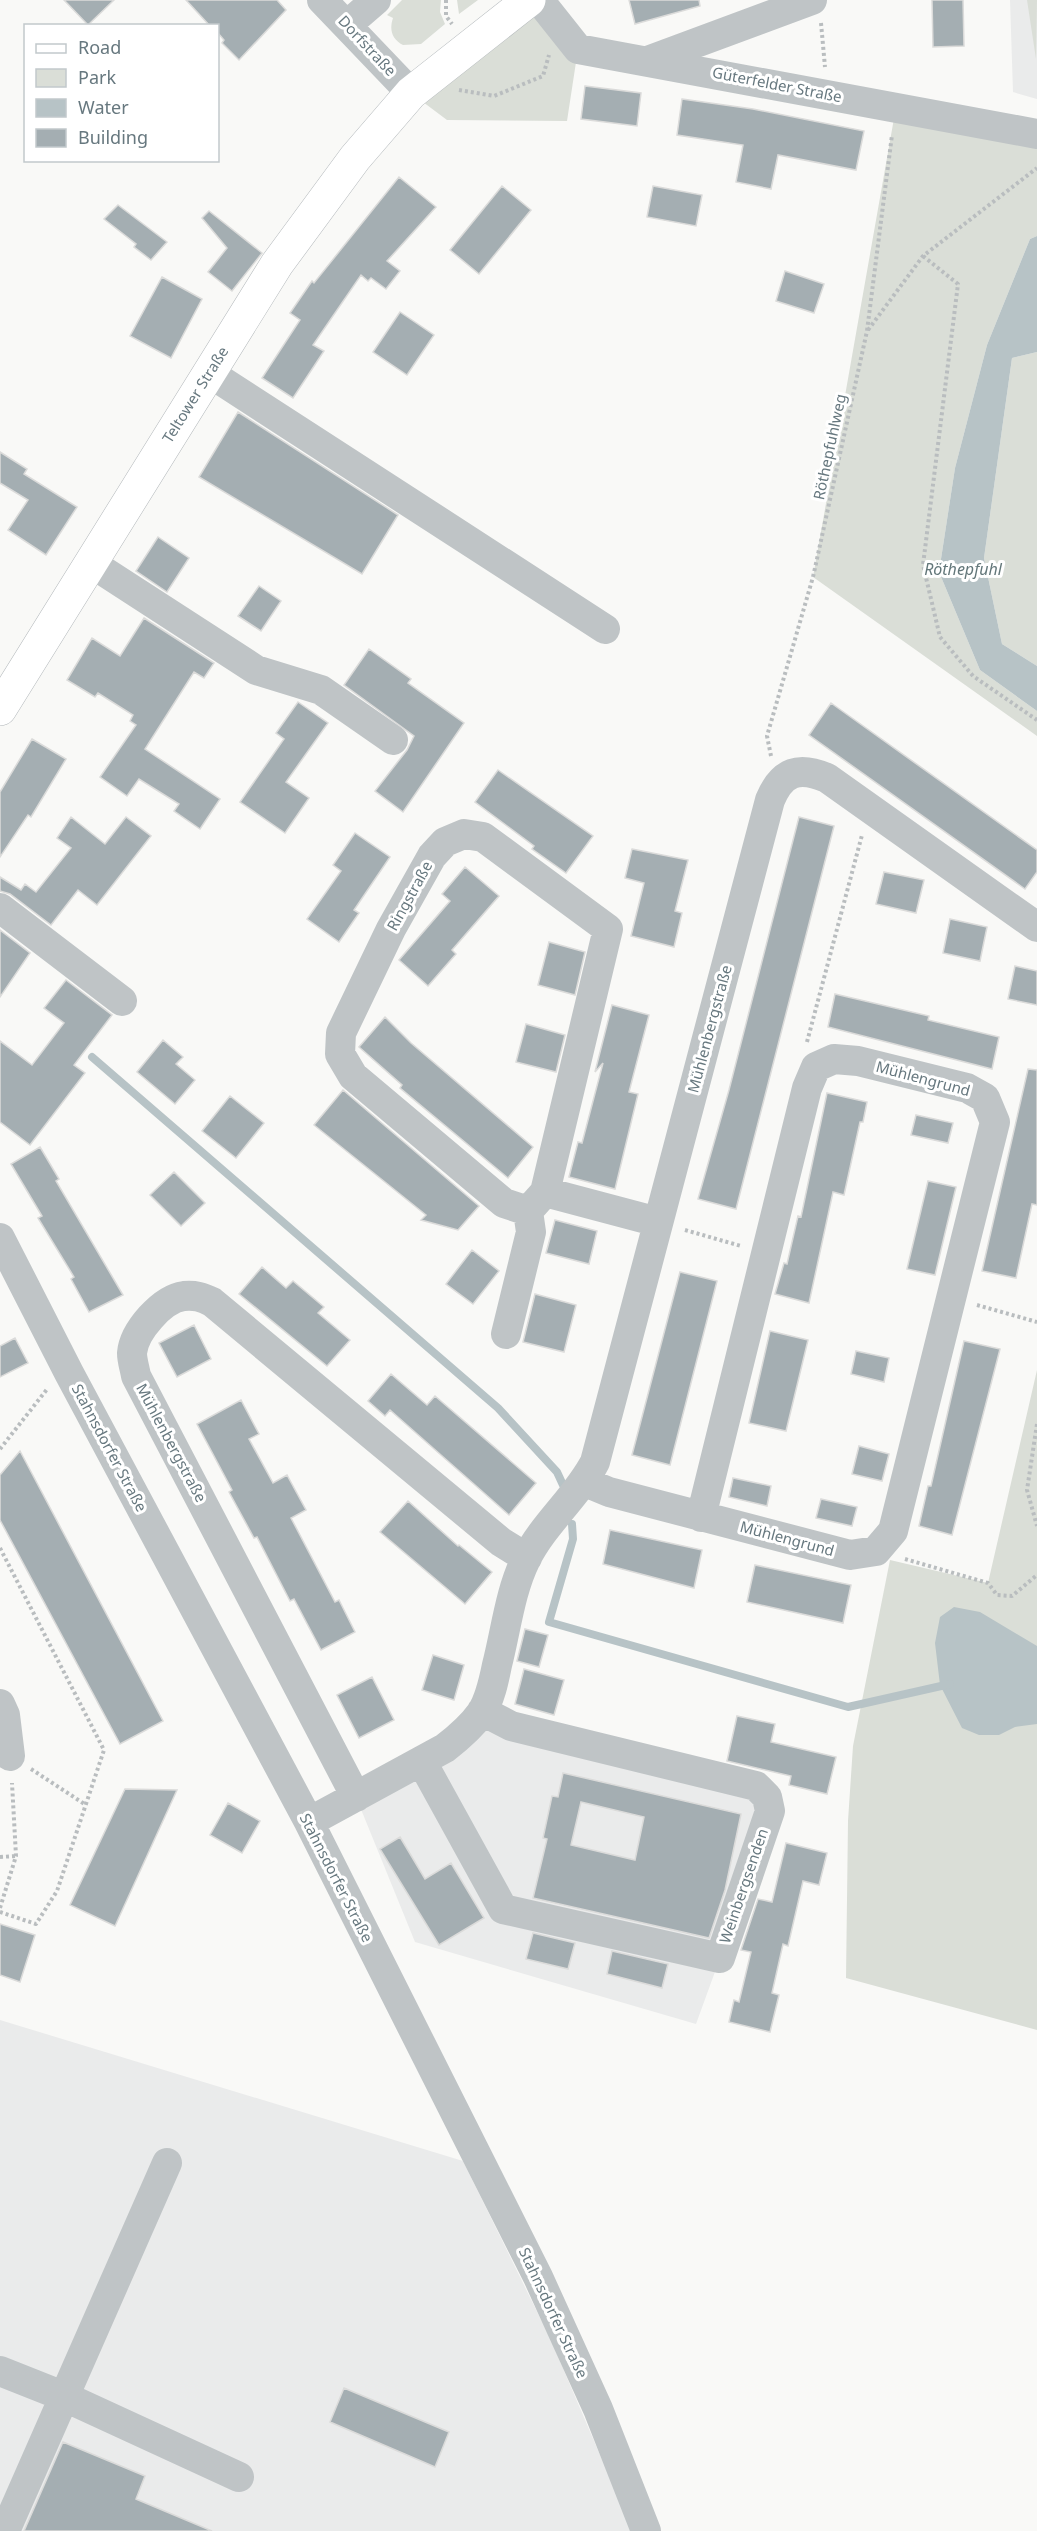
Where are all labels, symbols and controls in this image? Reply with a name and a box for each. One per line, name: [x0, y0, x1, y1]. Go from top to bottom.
street label: Dorfstraße: [334, 11, 401, 80]
legend: [24, 24, 219, 162]
text: Road: [78, 35, 121, 59]
street label: Güterfelder Straße: [711, 62, 844, 106]
text: Park: [78, 65, 116, 89]
text: Water: [78, 95, 129, 119]
text: Building: [78, 125, 148, 149]
street label: Teltower Straße: [157, 342, 232, 446]
street label: Röthepfuhlweg: [808, 392, 850, 502]
water label: Röthepfuhl: [924, 558, 1003, 580]
street label: Ringstraße: [382, 857, 436, 934]
street label: Mühlenbergstraße: [682, 963, 736, 1095]
street label: Mühlengrund: [874, 1056, 973, 1100]
street label: Stahnsdorfer Straße: [68, 1380, 152, 1515]
street label: Mühlenbergstraße: [132, 1380, 212, 1505]
street label: Mühlengrund: [738, 1516, 837, 1560]
street label: Stahnsdorfer Straße: [296, 1810, 378, 1945]
street label: Weinbergsenden: [714, 1826, 772, 1946]
street label: Stahnsdorfer Straße: [515, 2244, 593, 2381]

